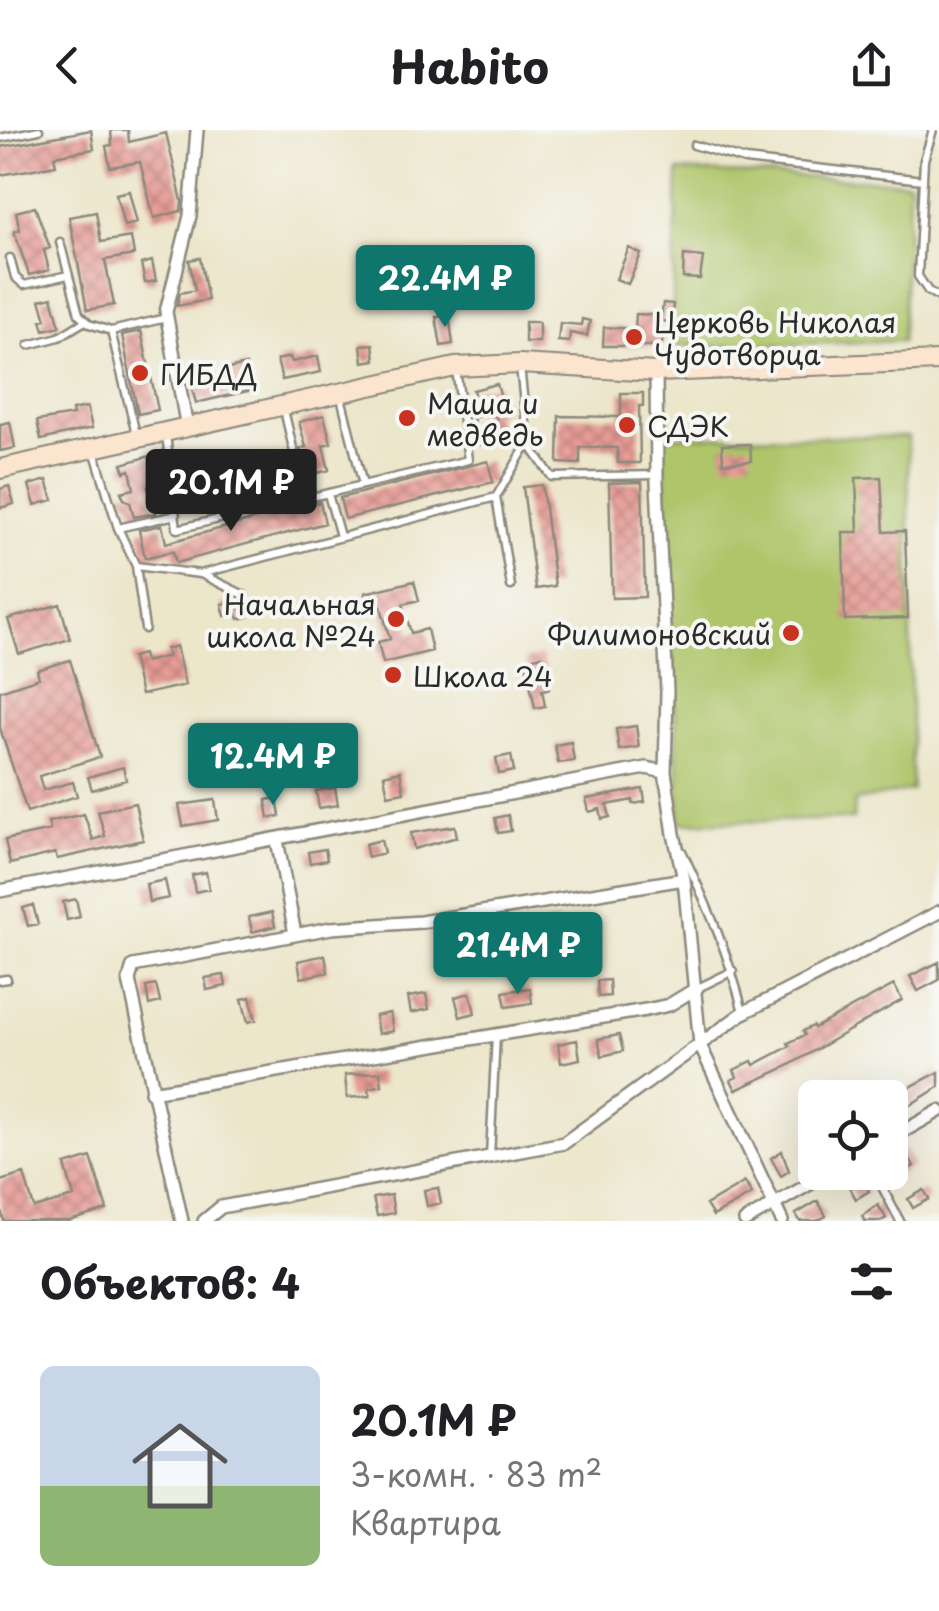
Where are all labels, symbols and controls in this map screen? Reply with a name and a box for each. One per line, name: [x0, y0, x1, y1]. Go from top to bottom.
text: Habito: [390, 31, 549, 99]
icon: back: [40, 38, 95, 93]
icon: share: [844, 38, 899, 93]
pin: 22.4M ₽: [353, 245, 537, 330]
text: 22.4M ₽: [378, 253, 512, 301]
place label: Церковь Николая Чудотворца: [654, 300, 896, 375]
marker: Церковь Николая Чудотворца: [623, 326, 645, 348]
place label: ГИБДД: [160, 352, 258, 395]
marker: ГИБДД: [129, 362, 151, 384]
place label: Маша и медведь: [427, 381, 543, 456]
place label: СДЭК: [647, 404, 729, 447]
marker: Маша и медведь: [396, 407, 418, 429]
marker: СДЭК: [616, 414, 638, 436]
pin: 20.1M ₽: [139, 449, 323, 534]
text: 20.1M ₽: [168, 457, 294, 505]
place label: Начальная школа №24: [206, 582, 376, 657]
marker: Начальная школа №24: [385, 608, 407, 630]
place label: Филимоновский: [548, 612, 771, 655]
marker: Филимоновский: [780, 622, 802, 644]
place label: Школа 24: [413, 654, 553, 697]
marker: Школа 24: [382, 664, 404, 686]
pin: 12.4M ₽: [181, 723, 365, 808]
text: 12.4M ₽: [210, 731, 336, 779]
pin: 21.4M ₽: [426, 912, 610, 997]
text: 21.4M ₽: [455, 920, 581, 968]
map controls: [798, 1080, 908, 1190]
button: locate: [798, 1080, 908, 1190]
text: Объектов: 4: [40, 1250, 300, 1313]
icon: filters: [844, 1254, 899, 1309]
text: 20.1M ₽: [350, 1387, 516, 1450]
icon: home: [120, 1406, 240, 1526]
text: 3-комн. · 83 m²: [350, 1450, 602, 1498]
text: Квартира: [350, 1498, 501, 1546]

